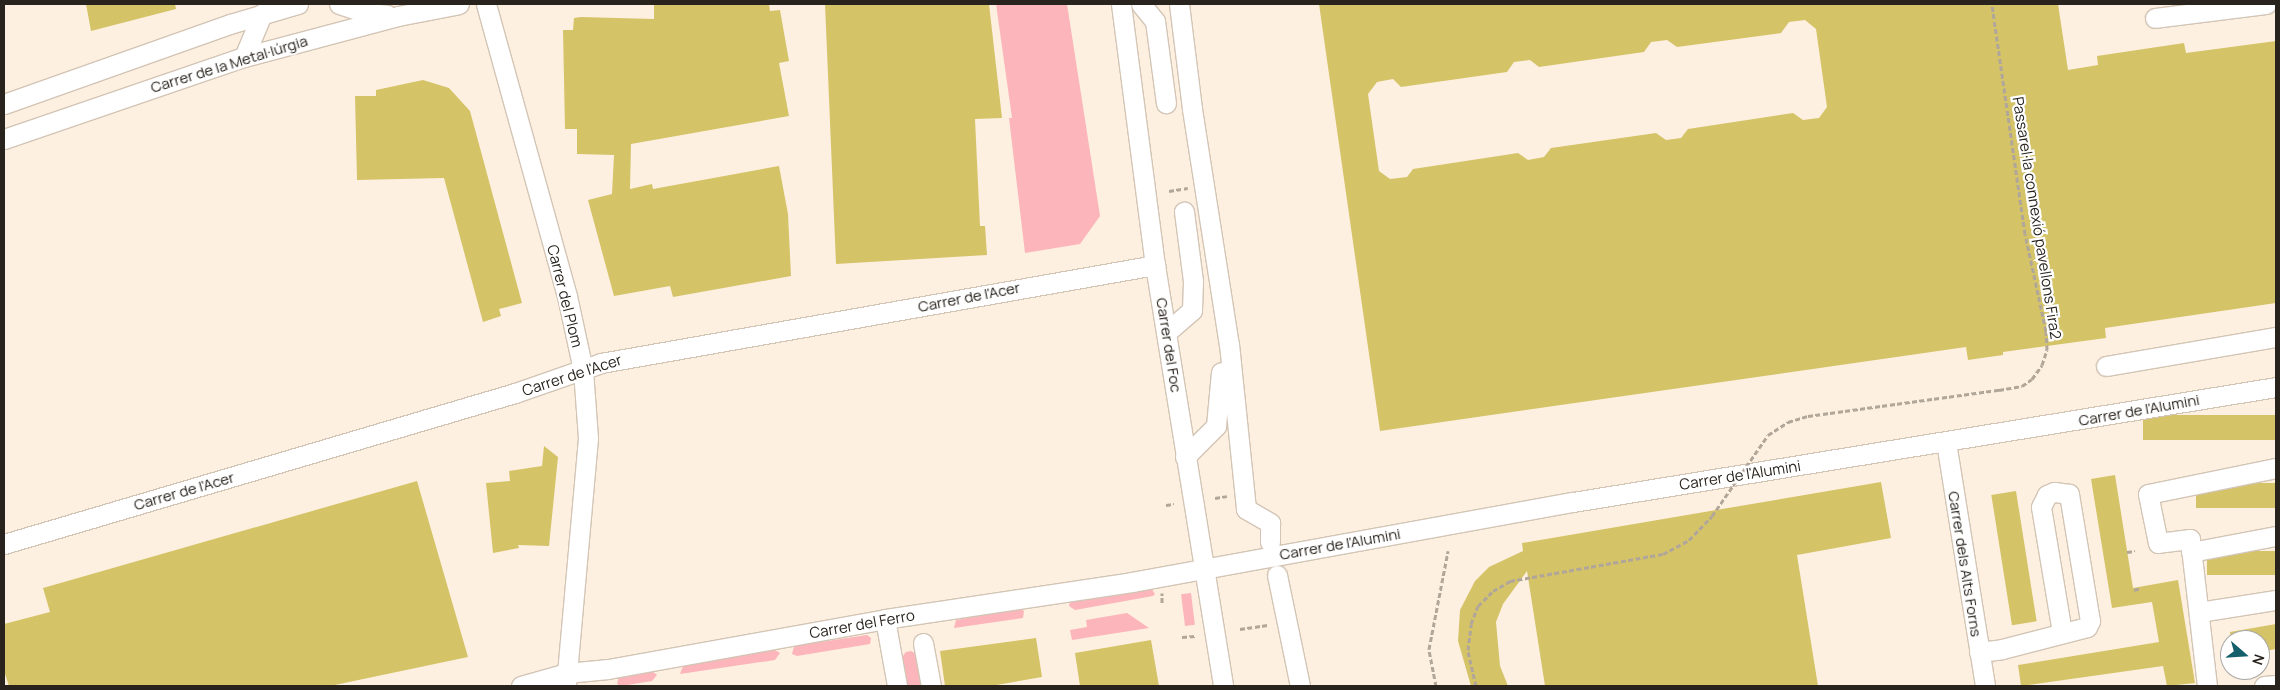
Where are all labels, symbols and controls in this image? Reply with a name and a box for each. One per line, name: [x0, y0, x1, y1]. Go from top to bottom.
street label: Carrer de la Metal·lúrgia: [148, 32, 310, 96]
street label: Passarel·la connexió pavellons Fira2: [2009, 96, 2065, 340]
street label: Carrer del Plom: [544, 243, 586, 349]
street label: Carrer de l'Acer: [916, 278, 1022, 316]
street label: Carrer del Foc: [1153, 296, 1185, 394]
street label: Carrer de l'Acer: [520, 350, 624, 400]
street label: Carrer de l'Alumini: [2077, 390, 2201, 430]
street label: Carrer de l'Alumini: [1678, 457, 1802, 493]
street label: Carrer de l'Acer: [132, 468, 236, 514]
street label: Carrer dels Alts Forns: [1945, 490, 1985, 638]
street label: Carrer de l'Alumini: [1278, 524, 1402, 564]
street label: Carrer del Ferro: [808, 606, 916, 642]
north arrow: [2220, 630, 2270, 680]
text: N: [2248, 652, 2269, 668]

